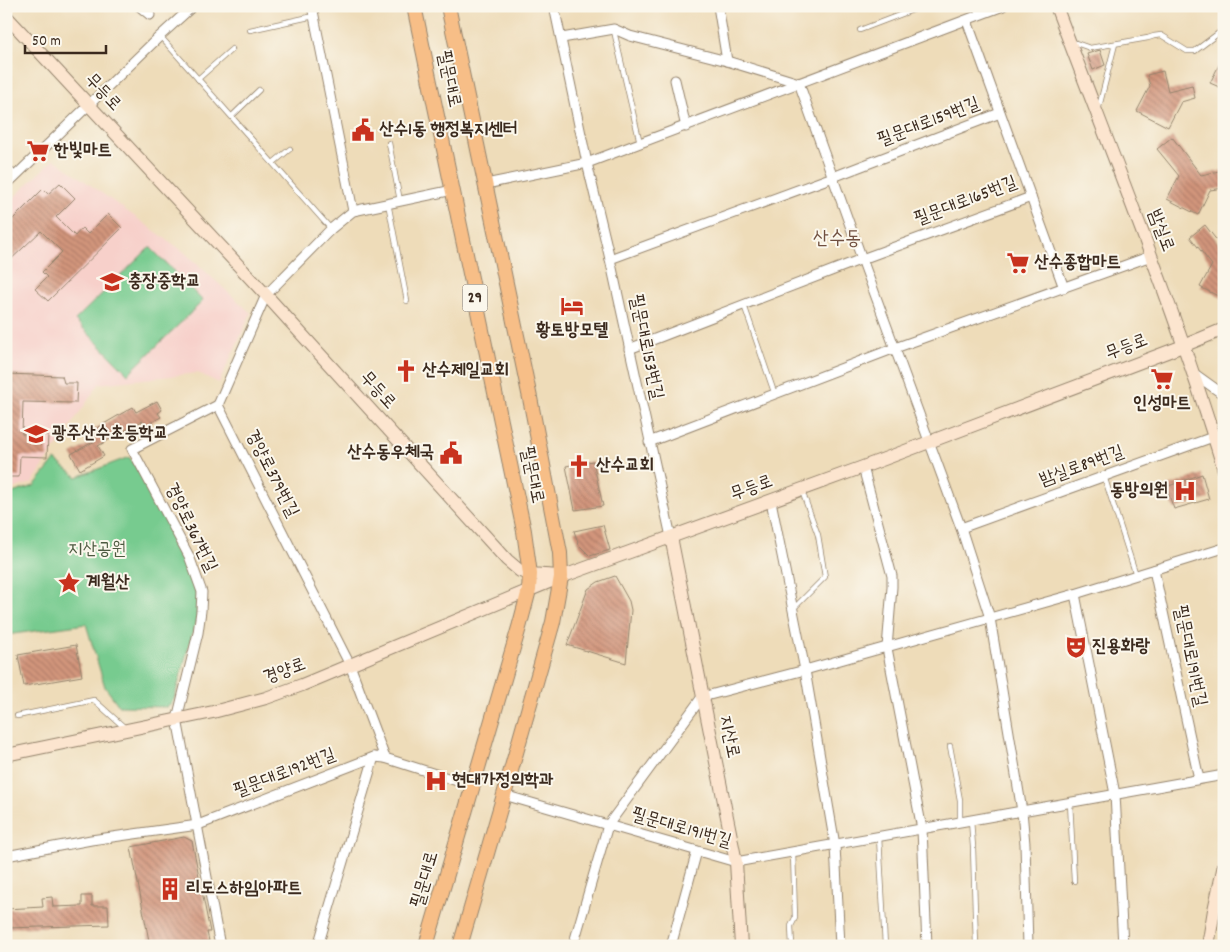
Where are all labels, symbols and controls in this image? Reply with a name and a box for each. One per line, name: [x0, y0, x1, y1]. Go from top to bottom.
scale bar: [25, 22, 106, 54]
text: 50 m: [32, 31, 61, 53]
street label: 필문대로: [430, 48, 466, 110]
street label: 무등로: [78, 69, 126, 117]
street label: 필문대로159번길: [874, 92, 984, 154]
public building icon: 산수1동 행정복지센터: [350, 117, 376, 143]
place label: 산수1동 행정복지센터: [379, 118, 517, 143]
supermarket icon: 한빛마트: [25, 138, 51, 164]
place label: 한빛마트: [53, 139, 112, 164]
street label: 필문대로165번길: [911, 171, 1021, 233]
street label: 밤실로: [1141, 206, 1179, 256]
district label: 산수동: [813, 226, 861, 254]
supermarket icon: 산수종합마트: [1005, 250, 1031, 276]
place label: 산수종합마트: [1034, 251, 1121, 276]
school or university icon: 충장중학교: [99, 269, 125, 295]
place label: 충장중학교: [128, 270, 200, 295]
road number: 29: [462, 284, 488, 312]
street label: 필문대로153번길: [622, 292, 668, 403]
hotel icon: 황토방모텔: [559, 293, 585, 319]
place label: 황토방모텔: [536, 319, 609, 344]
street label: 무등로: [1102, 329, 1152, 367]
church icon: 산수제일교회: [393, 358, 419, 384]
place label: 산수제일교회: [422, 359, 509, 384]
street label: 무등로: [353, 366, 401, 416]
supermarket icon: 인성마트: [1149, 366, 1175, 392]
place label: 인성마트: [1133, 392, 1191, 417]
school or university icon: 광주산수초등학교: [23, 421, 49, 447]
place label: 광주산수초등학교: [52, 422, 168, 447]
street label: 경양로379번길: [238, 426, 304, 523]
public building icon: 산수동우체국: [438, 440, 464, 466]
street label: 밤실로89번길: [1036, 440, 1128, 494]
place label: 산수동우체국: [347, 441, 434, 466]
street label: 필문대로: [513, 444, 549, 506]
church icon: 산수교회: [566, 453, 592, 479]
place label: 산수교회: [596, 454, 654, 479]
street label: 무등로: [727, 470, 777, 508]
hospital icon: 동방의원: [1172, 478, 1198, 504]
street label: 경양로367번길: [158, 479, 223, 577]
place label: 동방의원: [1110, 479, 1168, 504]
park label: 지산공원: [68, 538, 126, 563]
place icon: 계월산: [56, 570, 82, 596]
place label: 계월산: [86, 571, 130, 596]
street label: 필문대로191번길: [1166, 603, 1212, 709]
theatre icon: 진용화랑: [1063, 634, 1089, 660]
place label: 진용화랑: [1092, 635, 1150, 660]
street label: 경양로: [260, 653, 310, 691]
street label: 지산로: [711, 713, 745, 761]
street label: 필문대로192번길: [231, 743, 340, 805]
hospital icon: 현대가정의학과: [423, 768, 449, 794]
place label: 현대가정의학과: [452, 769, 554, 794]
street label: 필문대로191번길: [628, 803, 734, 855]
street label: 필문대로: [406, 849, 446, 911]
building icon: 리도스하임아파트: [157, 876, 183, 902]
place label: 리도스하임아파트: [186, 877, 302, 902]

